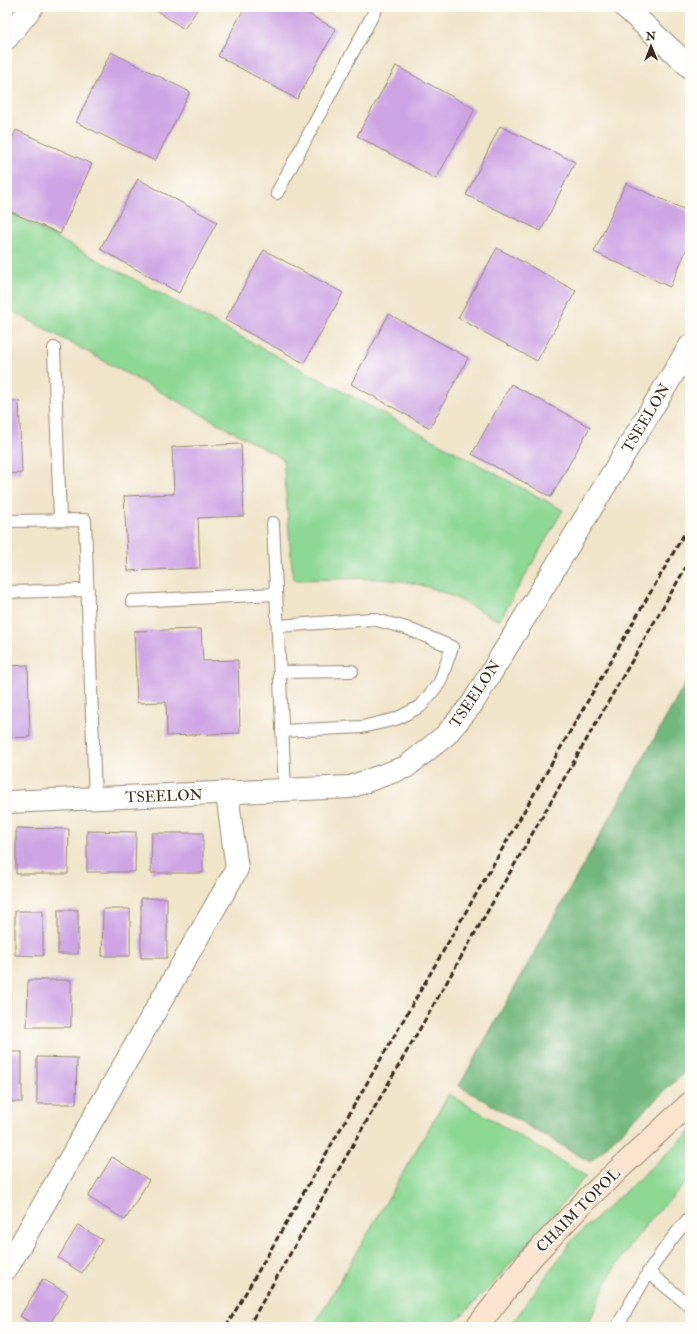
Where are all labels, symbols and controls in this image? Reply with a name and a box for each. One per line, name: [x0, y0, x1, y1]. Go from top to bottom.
north arrow: [631, 26, 671, 66]
text: N: [645, 30, 657, 43]
street label: TSEELON: [618, 380, 675, 456]
street label: TSEELON: [446, 656, 505, 732]
street label: TSEELON: [125, 786, 204, 807]
street label: CHAIM TOPOL: [532, 1164, 625, 1256]

